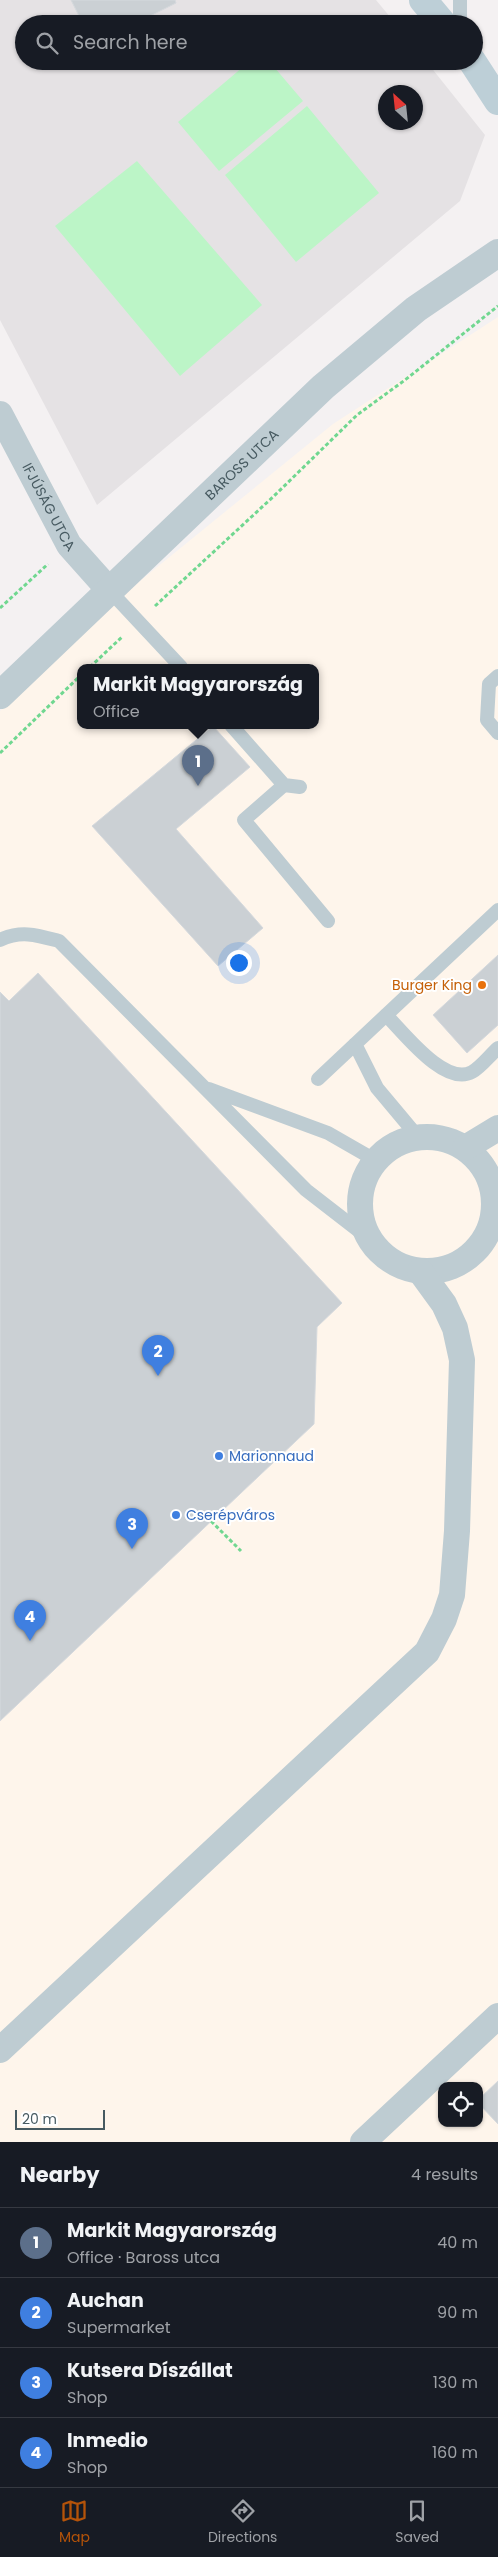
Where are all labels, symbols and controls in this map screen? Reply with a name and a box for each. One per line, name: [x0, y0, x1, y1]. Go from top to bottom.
search box: [15, 15, 483, 70]
icon: search: [33, 29, 61, 57]
text: Search here: [73, 29, 187, 56]
north arrow: [378, 85, 423, 130]
street label: BAROSS UTCA: [200, 424, 283, 505]
street label: IFJÚSÁG UTCA: [17, 459, 80, 556]
popup: [77, 664, 319, 729]
text: Markit Magyarország: [93, 671, 303, 698]
text: Office: [93, 700, 140, 723]
pin: 1: [182, 745, 214, 786]
your location: [226, 950, 252, 976]
place label: Burger King: [392, 975, 472, 995]
marker: Burger King: [476, 979, 488, 991]
pin: 2: [142, 1335, 174, 1376]
place label: Marionnaud: [229, 1446, 314, 1466]
marker: Marionnaud: [213, 1450, 225, 1462]
place label: Cserépváros: [186, 1505, 275, 1525]
pin: 3: [116, 1508, 148, 1549]
marker: Cserépváros: [170, 1509, 182, 1521]
pin: 4: [14, 1600, 46, 1641]
map controls: [438, 2082, 483, 2127]
button: locate: [438, 2082, 483, 2127]
scale bar: [15, 2107, 105, 2130]
text: 20 m: [22, 2109, 57, 2129]
text: Nearby: [20, 2160, 100, 2189]
text: 4 results: [411, 2163, 478, 2186]
text: Markit Magyarország: [67, 2217, 277, 2244]
text: 1: [33, 2231, 39, 2254]
text: 40 m: [437, 2231, 478, 2254]
text: Office · Baross utca: [67, 2246, 220, 2269]
text: Auchan: [67, 2287, 144, 2314]
text: 2: [31, 2301, 41, 2324]
text: 90 m: [437, 2301, 478, 2324]
text: Supermarket: [67, 2316, 171, 2339]
text: Kutsera Díszállat: [67, 2357, 233, 2384]
text: 3: [31, 2371, 41, 2394]
text: 130 m: [433, 2371, 478, 2394]
text: Shop: [67, 2386, 108, 2409]
text: Inmedio: [67, 2427, 148, 2454]
text: 4: [31, 2441, 41, 2464]
text: 160 m: [432, 2441, 478, 2464]
text: Shop: [67, 2456, 108, 2479]
tab: Map: [59, 2497, 90, 2548]
tab: Directions: [208, 2497, 277, 2548]
tab: Saved: [395, 2497, 439, 2548]

